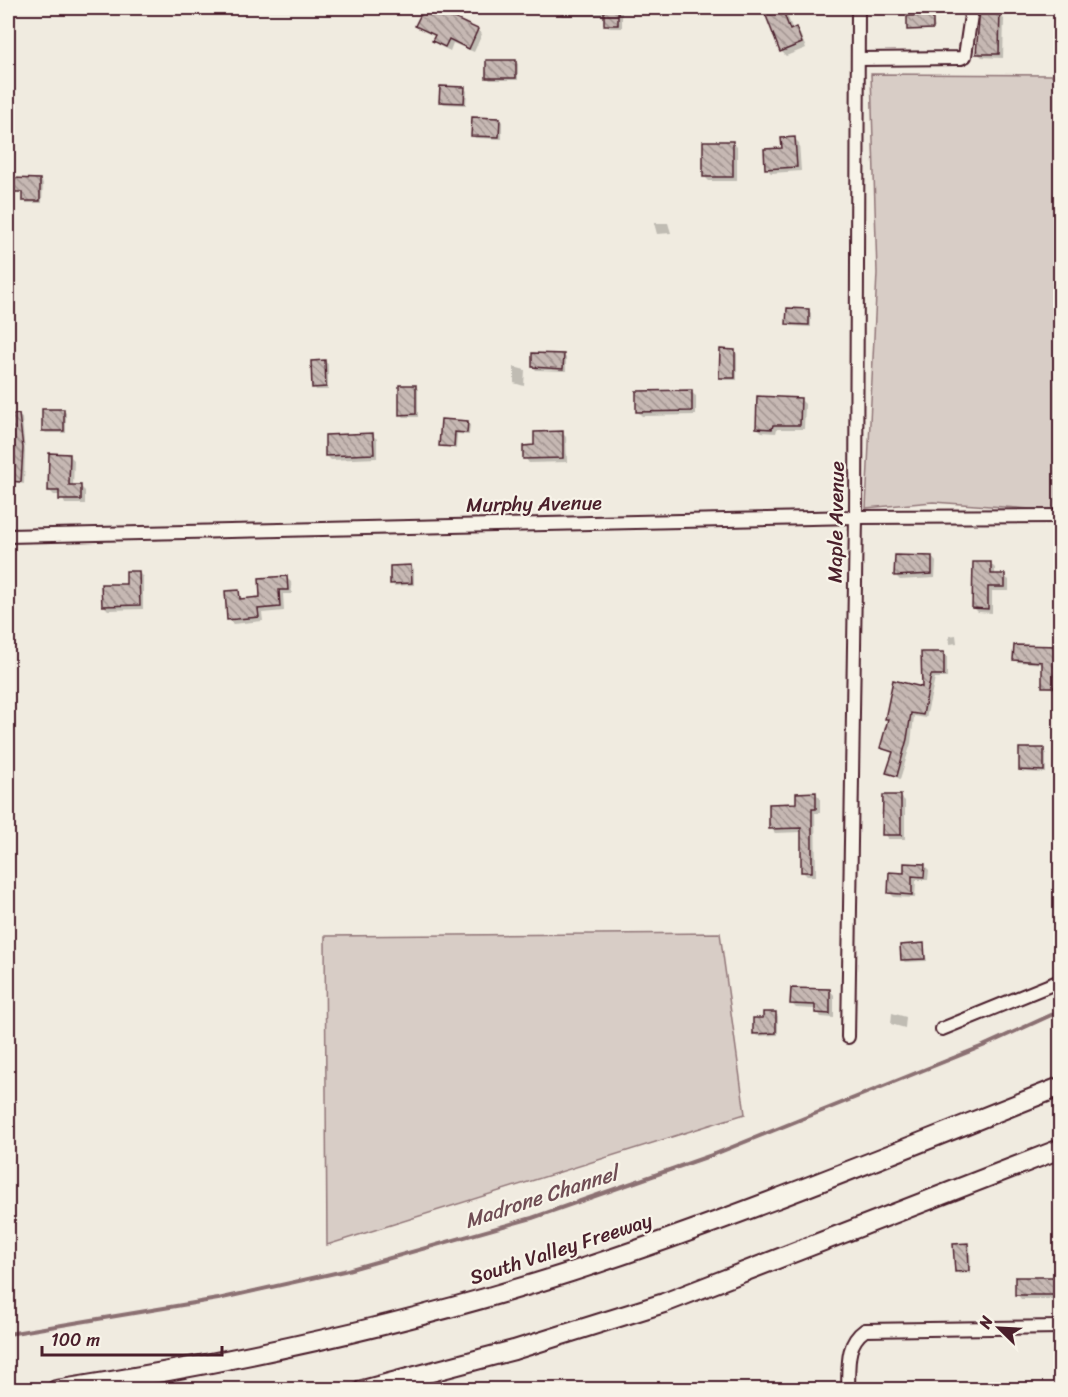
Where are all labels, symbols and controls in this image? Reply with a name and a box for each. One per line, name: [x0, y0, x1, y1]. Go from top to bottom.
street label: Maple Avenue: [817, 461, 855, 583]
street label: Murphy Avenue: [466, 485, 603, 523]
water label: Madrone Channel: [459, 1153, 627, 1240]
street label: South Valley Freeway: [465, 1203, 657, 1295]
north arrow: [969, 1298, 1029, 1358]
text: N: [970, 1310, 1002, 1334]
scale bar: [42, 1319, 222, 1357]
text: 100 m: [51, 1324, 100, 1356]

